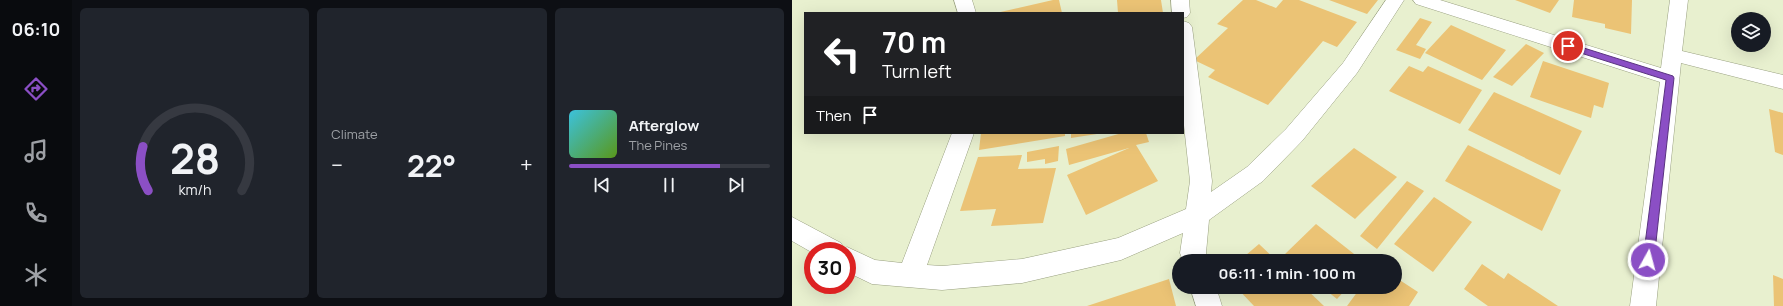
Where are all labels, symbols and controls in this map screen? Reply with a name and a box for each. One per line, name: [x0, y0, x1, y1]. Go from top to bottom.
map controls: [1731, 12, 1771, 52]
button: layers: [1731, 12, 1771, 52]
text: 06:10: [12, 17, 60, 41]
text: 70 m: [882, 23, 946, 61]
icon: left: [816, 28, 868, 80]
pin: [1551, 29, 1585, 63]
icon: arrive: [1557, 35, 1579, 57]
text: Turn left: [882, 59, 952, 83]
icon: directions: [22, 75, 50, 103]
icon: arrive: [859, 104, 881, 126]
text: Then: [816, 105, 851, 126]
text: Afterglow: [629, 115, 699, 136]
text: Climate: [331, 125, 378, 143]
text: 28: [170, 130, 220, 186]
text: The Pines: [629, 136, 687, 154]
icon: music: [22, 137, 50, 165]
text: 22°: [407, 145, 456, 186]
text: −: [331, 150, 343, 180]
text: +: [520, 150, 533, 180]
icon: previous: [591, 174, 613, 196]
icon: pause: [658, 174, 680, 196]
icon: next: [725, 174, 747, 196]
text: km/h: [178, 180, 211, 199]
icon: phone: [22, 199, 50, 227]
position arrow: [1627, 239, 1669, 281]
speed limit sign: 30: [804, 242, 856, 294]
icon: climate: [22, 261, 50, 289]
text: 06:11 · 1 min · 100 m: [1219, 263, 1355, 284]

